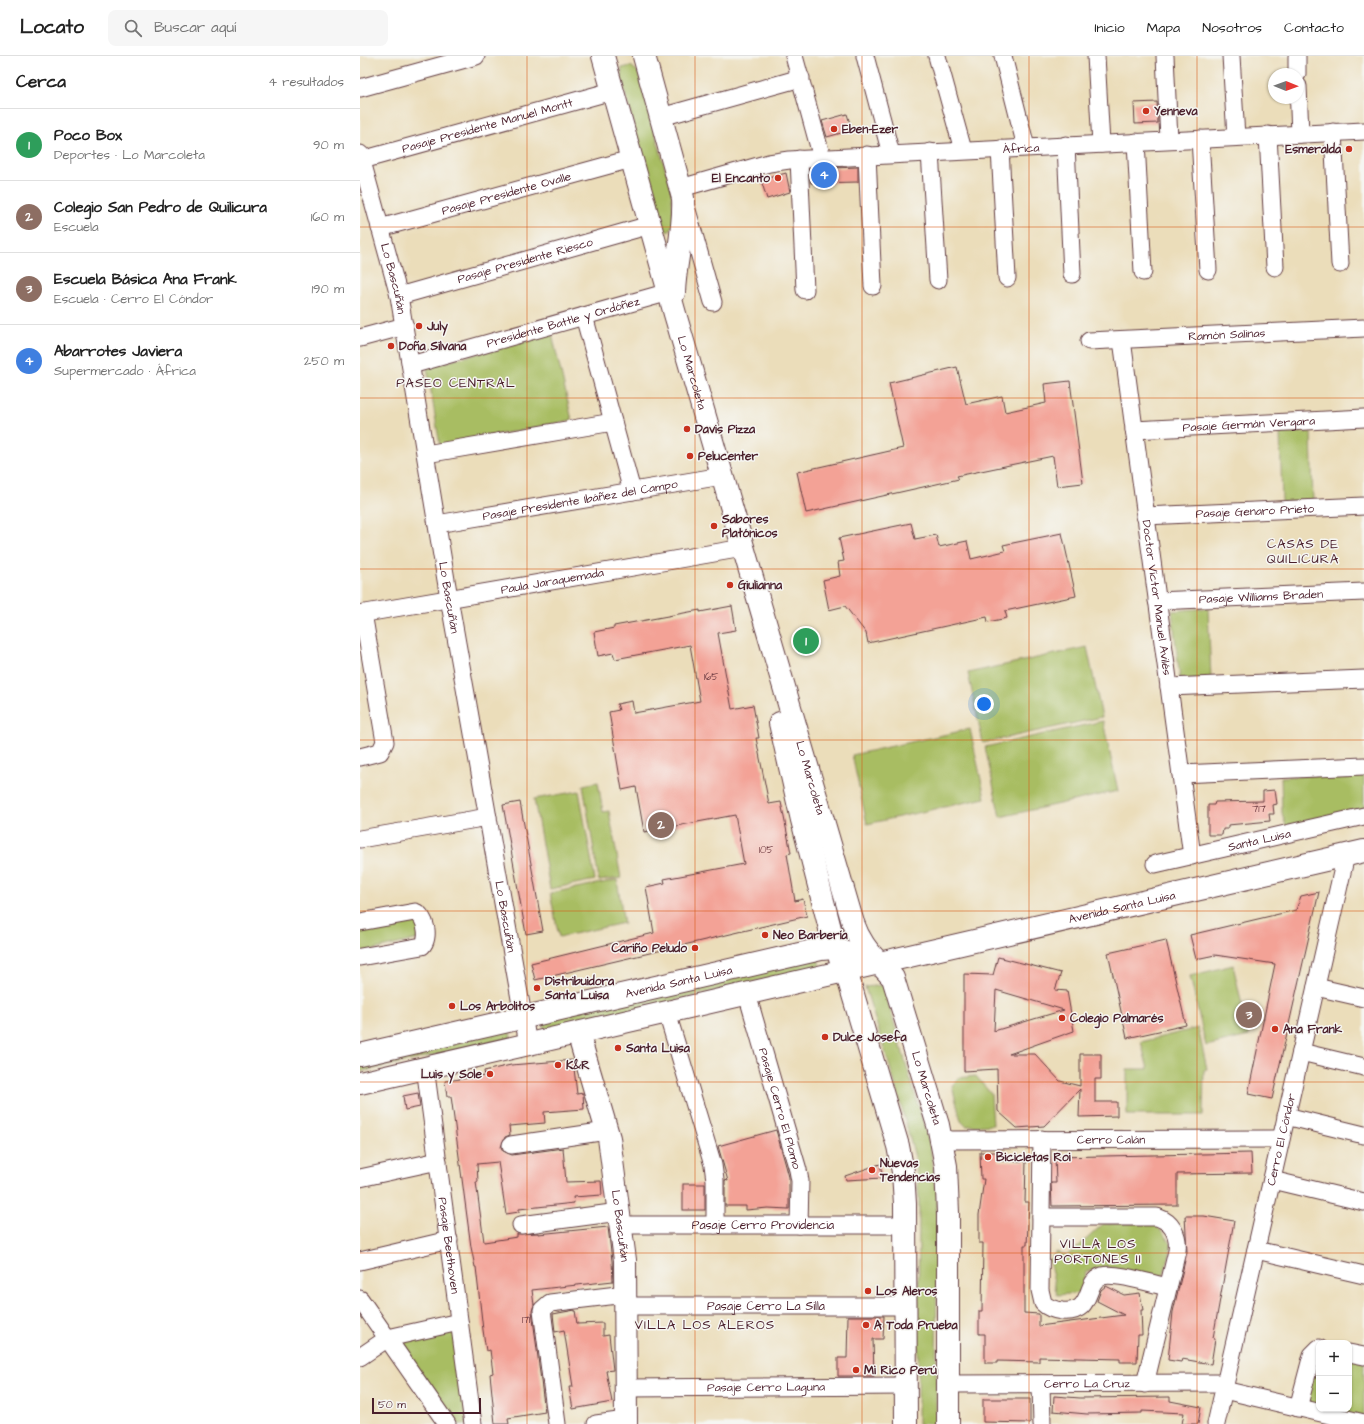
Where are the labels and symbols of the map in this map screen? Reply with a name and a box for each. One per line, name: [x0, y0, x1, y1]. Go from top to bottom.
north arrow: [1268, 68, 1304, 104]
street label: Pasaje Presidente Manuel Montt: [400, 94, 575, 157]
place label: Yenneva: [1154, 103, 1199, 120]
marker: Yenneva: [1141, 106, 1151, 116]
place label: Eben-Ezer: [842, 121, 899, 138]
marker: Eben-Ezer: [829, 124, 839, 134]
street label: África: [1002, 139, 1040, 158]
place label: Esmeralda: [1285, 141, 1342, 158]
marker: Esmeralda: [1344, 144, 1354, 154]
pin: 4: [811, 160, 837, 190]
street label: Pasaje Presidente Ovalle: [440, 167, 573, 219]
place label: El Encanto: [712, 170, 770, 187]
marker: El Encanto: [773, 173, 783, 183]
street label: Pasaje Presidente Riesco: [455, 233, 595, 288]
street label: Lo Bascuñán: [376, 241, 410, 315]
street label: Presidente Battle y Ordóñez: [484, 292, 642, 352]
place label: July: [426, 318, 448, 336]
marker: July: [414, 321, 424, 331]
street label: Ramón Salinas: [1188, 324, 1266, 345]
street label: Lo Marcoleta: [673, 334, 711, 412]
place label: Doña Silvana: [399, 338, 467, 355]
marker: Doña Silvana: [386, 341, 396, 351]
district label: PASEO CENTRAL: [396, 374, 516, 392]
street label: Pasaje Germán Vergara: [1182, 412, 1316, 436]
place label: Davis Pizza: [695, 421, 756, 438]
marker: Davis Pizza: [682, 424, 692, 434]
place label: Pelucenter: [698, 448, 759, 465]
marker: Pelucenter: [685, 451, 695, 461]
street label: Pasaje Presidente Ibáñez del Campo: [481, 475, 679, 525]
street label: Pasaje Genaro Prieto: [1195, 500, 1315, 522]
place label: Sabores Platónicos: [721, 511, 777, 542]
street label: Doctor Víctor Manuel Avilés: [1138, 519, 1176, 676]
marker: Sabores Platónicos: [709, 521, 719, 531]
district label: CASAS DE QUILICURA: [1267, 535, 1339, 568]
street label: Lo Bascuñán: [435, 561, 464, 635]
street label: Paula Jaraquemada: [499, 564, 605, 598]
place label: Giulianna: [738, 577, 783, 594]
marker: Giulianna: [725, 580, 735, 590]
street label: Pasaje Williams Braden: [1198, 585, 1323, 608]
pin: 1: [793, 626, 819, 656]
house number: 165: [704, 670, 718, 684]
your location: [974, 694, 994, 714]
street label: Lo Marcoleta: [792, 739, 829, 817]
house number: 717: [1252, 802, 1266, 816]
pin: 2: [648, 810, 674, 840]
street label: Santa Luisa: [1226, 825, 1292, 855]
house number: 105: [759, 843, 773, 857]
street label: Lo Bascuñán: [491, 880, 520, 954]
street label: Avenida Santa Luisa: [1067, 886, 1177, 928]
place label: Neo Barbería: [773, 927, 848, 944]
marker: Neo Barbería: [760, 930, 770, 940]
place label: Cariño Peludo: [611, 940, 687, 957]
marker: Cariño Peludo: [690, 943, 700, 953]
street label: Avenida Santa Luisa: [624, 961, 734, 1002]
place label: Distribuidora Santa Luisa: [544, 973, 615, 1004]
marker: Distribuidora Santa Luisa: [532, 983, 542, 993]
place label: Los Arbolitos: [460, 998, 535, 1015]
pin: 3: [1236, 1000, 1262, 1030]
marker: Los Arbolitos: [447, 1001, 457, 1011]
place label: Colegio Palmarés: [1070, 1010, 1163, 1029]
marker: Colegio Palmarés: [1057, 1013, 1067, 1023]
place label: Ana Frank: [1283, 1021, 1343, 1038]
marker: Ana Frank: [1270, 1024, 1280, 1034]
place label: Dulce Josefa: [833, 1029, 907, 1046]
marker: Dulce Josefa: [820, 1032, 830, 1042]
place label: Santa Luisa: [625, 1040, 691, 1057]
marker: Santa Luisa: [613, 1043, 623, 1053]
street label: Pasaje Cerro El Plomo: [755, 1046, 806, 1171]
street label: Lo Marcoleta: [907, 1049, 946, 1127]
place label: K&R: [566, 1057, 590, 1074]
marker: K&R: [553, 1060, 563, 1070]
place label: Luis y Sole: [421, 1066, 483, 1084]
marker: Luis y Sole: [485, 1069, 495, 1079]
street label: Cerro El Cóndor: [1262, 1091, 1300, 1187]
street label: Cerro Calán: [1077, 1131, 1145, 1148]
place label: Bicicletas Roi: [996, 1149, 1071, 1166]
marker: Bicicletas Roi: [983, 1152, 993, 1162]
place label: Nuevas Tendencias: [879, 1155, 940, 1186]
marker: Nuevas Tendencias: [867, 1165, 877, 1175]
street label: Lo Bascuñán: [607, 1189, 634, 1263]
street label: Pasaje Beethoven: [434, 1196, 464, 1295]
street label: Pasaje Cerro Providencia: [692, 1217, 834, 1234]
district label: VILLA LOS PORTONES II: [1054, 1235, 1142, 1268]
place label: Los Aleros: [876, 1283, 937, 1300]
marker: Los Aleros: [863, 1286, 873, 1296]
street label: Pasaje Cerro La Silla: [707, 1298, 825, 1315]
house number: 171: [522, 1313, 531, 1327]
district label: VILLA LOS ALEROS: [635, 1316, 775, 1334]
place label: A Toda Prueba: [874, 1317, 958, 1334]
marker: A Toda Prueba: [861, 1320, 871, 1330]
place label: Mi Rico Perú: [864, 1362, 937, 1379]
marker: Mi Rico Perú: [851, 1365, 861, 1375]
street label: Cerro La Cruz: [1044, 1375, 1130, 1392]
street label: Pasaje Cerro Laguna: [707, 1378, 825, 1396]
scale bar: [372, 1396, 481, 1415]

